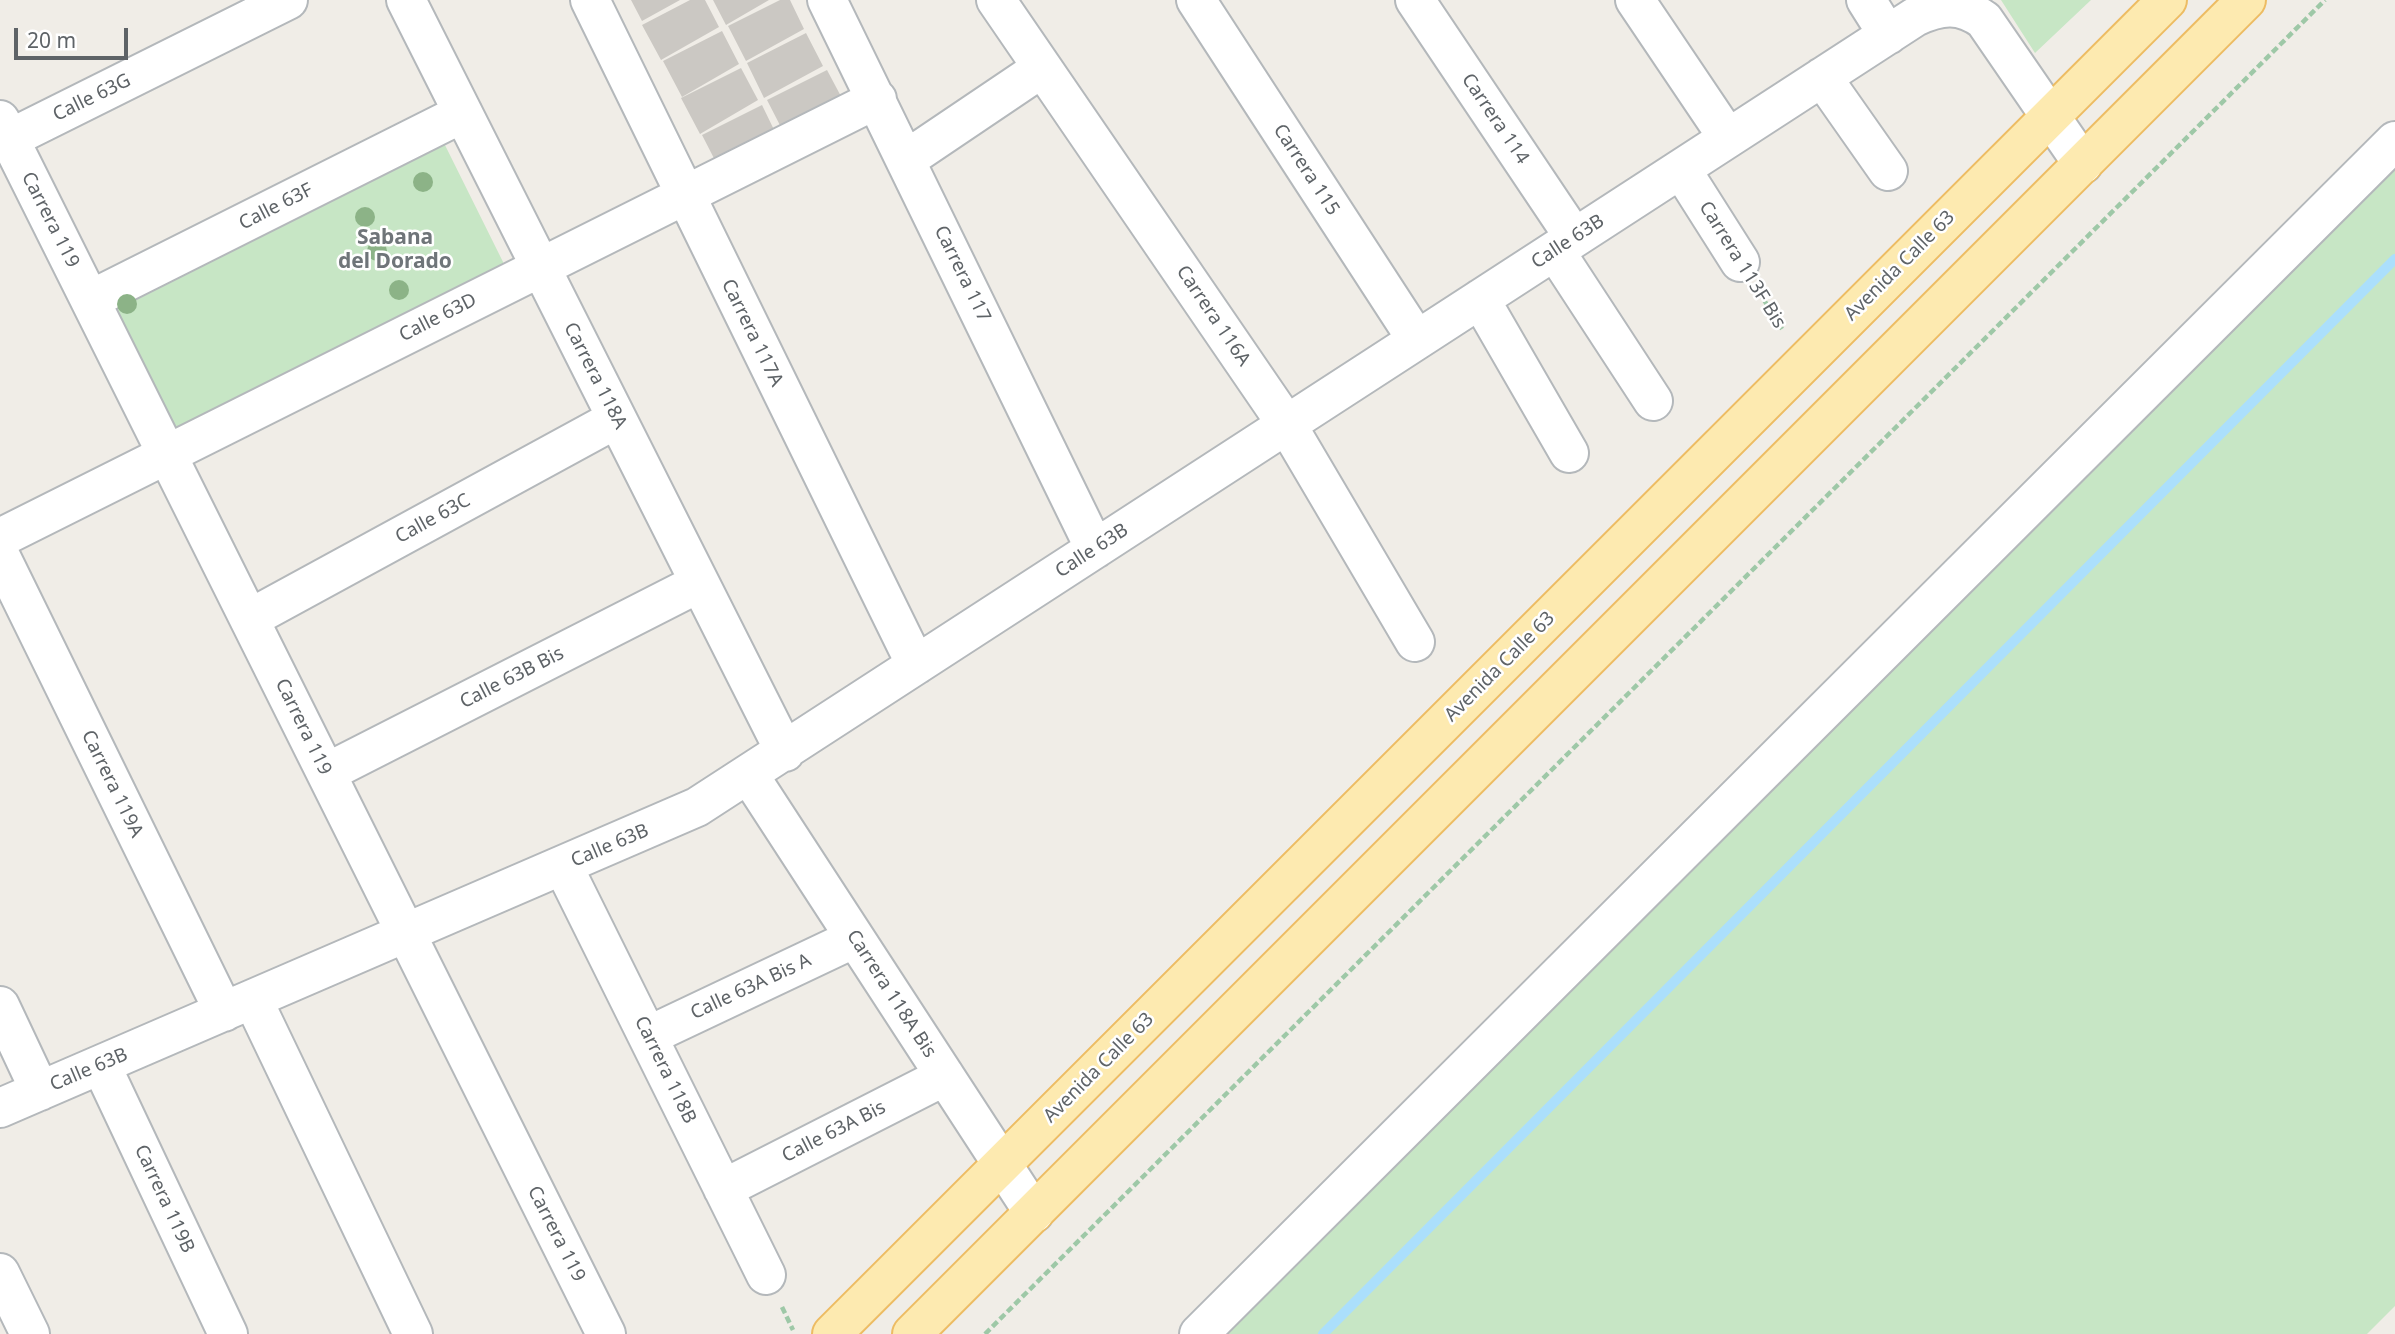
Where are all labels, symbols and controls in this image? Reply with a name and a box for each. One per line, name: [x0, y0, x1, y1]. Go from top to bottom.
scale bar: [18, 14, 131, 58]
text: 20 m: [27, 26, 76, 54]
street label: Calle 63G: [49, 69, 135, 127]
street label: Carrera 114: [1456, 69, 1534, 169]
street label: Carrera 115: [1268, 120, 1344, 220]
street label: Carrera 119: [16, 168, 84, 272]
street label: Calle 63F: [235, 179, 317, 235]
street label: Carrera 113F Bis: [1694, 197, 1790, 333]
street label: Avenida Calle 63: [1840, 206, 1960, 326]
street label: Calle 63B: [1527, 210, 1609, 274]
street label: Carrera 117: [929, 222, 995, 326]
district label: Sabana del Dorado: [338, 225, 452, 275]
street label: Carrera 116A: [1171, 261, 1255, 371]
street label: Carrera 117A: [716, 276, 788, 390]
street label: Calle 63D: [396, 289, 480, 347]
street label: Carrera 118A: [558, 319, 632, 433]
street label: Calle 63C: [392, 489, 474, 549]
street label: Calle 63B: [1051, 519, 1133, 583]
street label: Avenida Calle 63: [1440, 607, 1560, 727]
street label: Calle 63B Bis: [456, 642, 568, 714]
street label: Carrera 119: [270, 675, 336, 779]
street label: Carrera 119A: [76, 727, 148, 841]
street label: Calle 63B: [568, 819, 652, 873]
street label: Carrera 118A Bis: [841, 926, 941, 1062]
street label: Calle 63A Bis A: [687, 949, 815, 1025]
street label: Avenida Calle 63: [1039, 1008, 1159, 1128]
street label: Carrera 118B: [629, 1013, 701, 1127]
street label: Calle 63B: [47, 1043, 131, 1097]
street label: Calle 63A Bis: [778, 1096, 890, 1168]
street label: Carrera 119B: [129, 1141, 199, 1257]
street label: Carrera 119: [522, 1182, 590, 1286]

